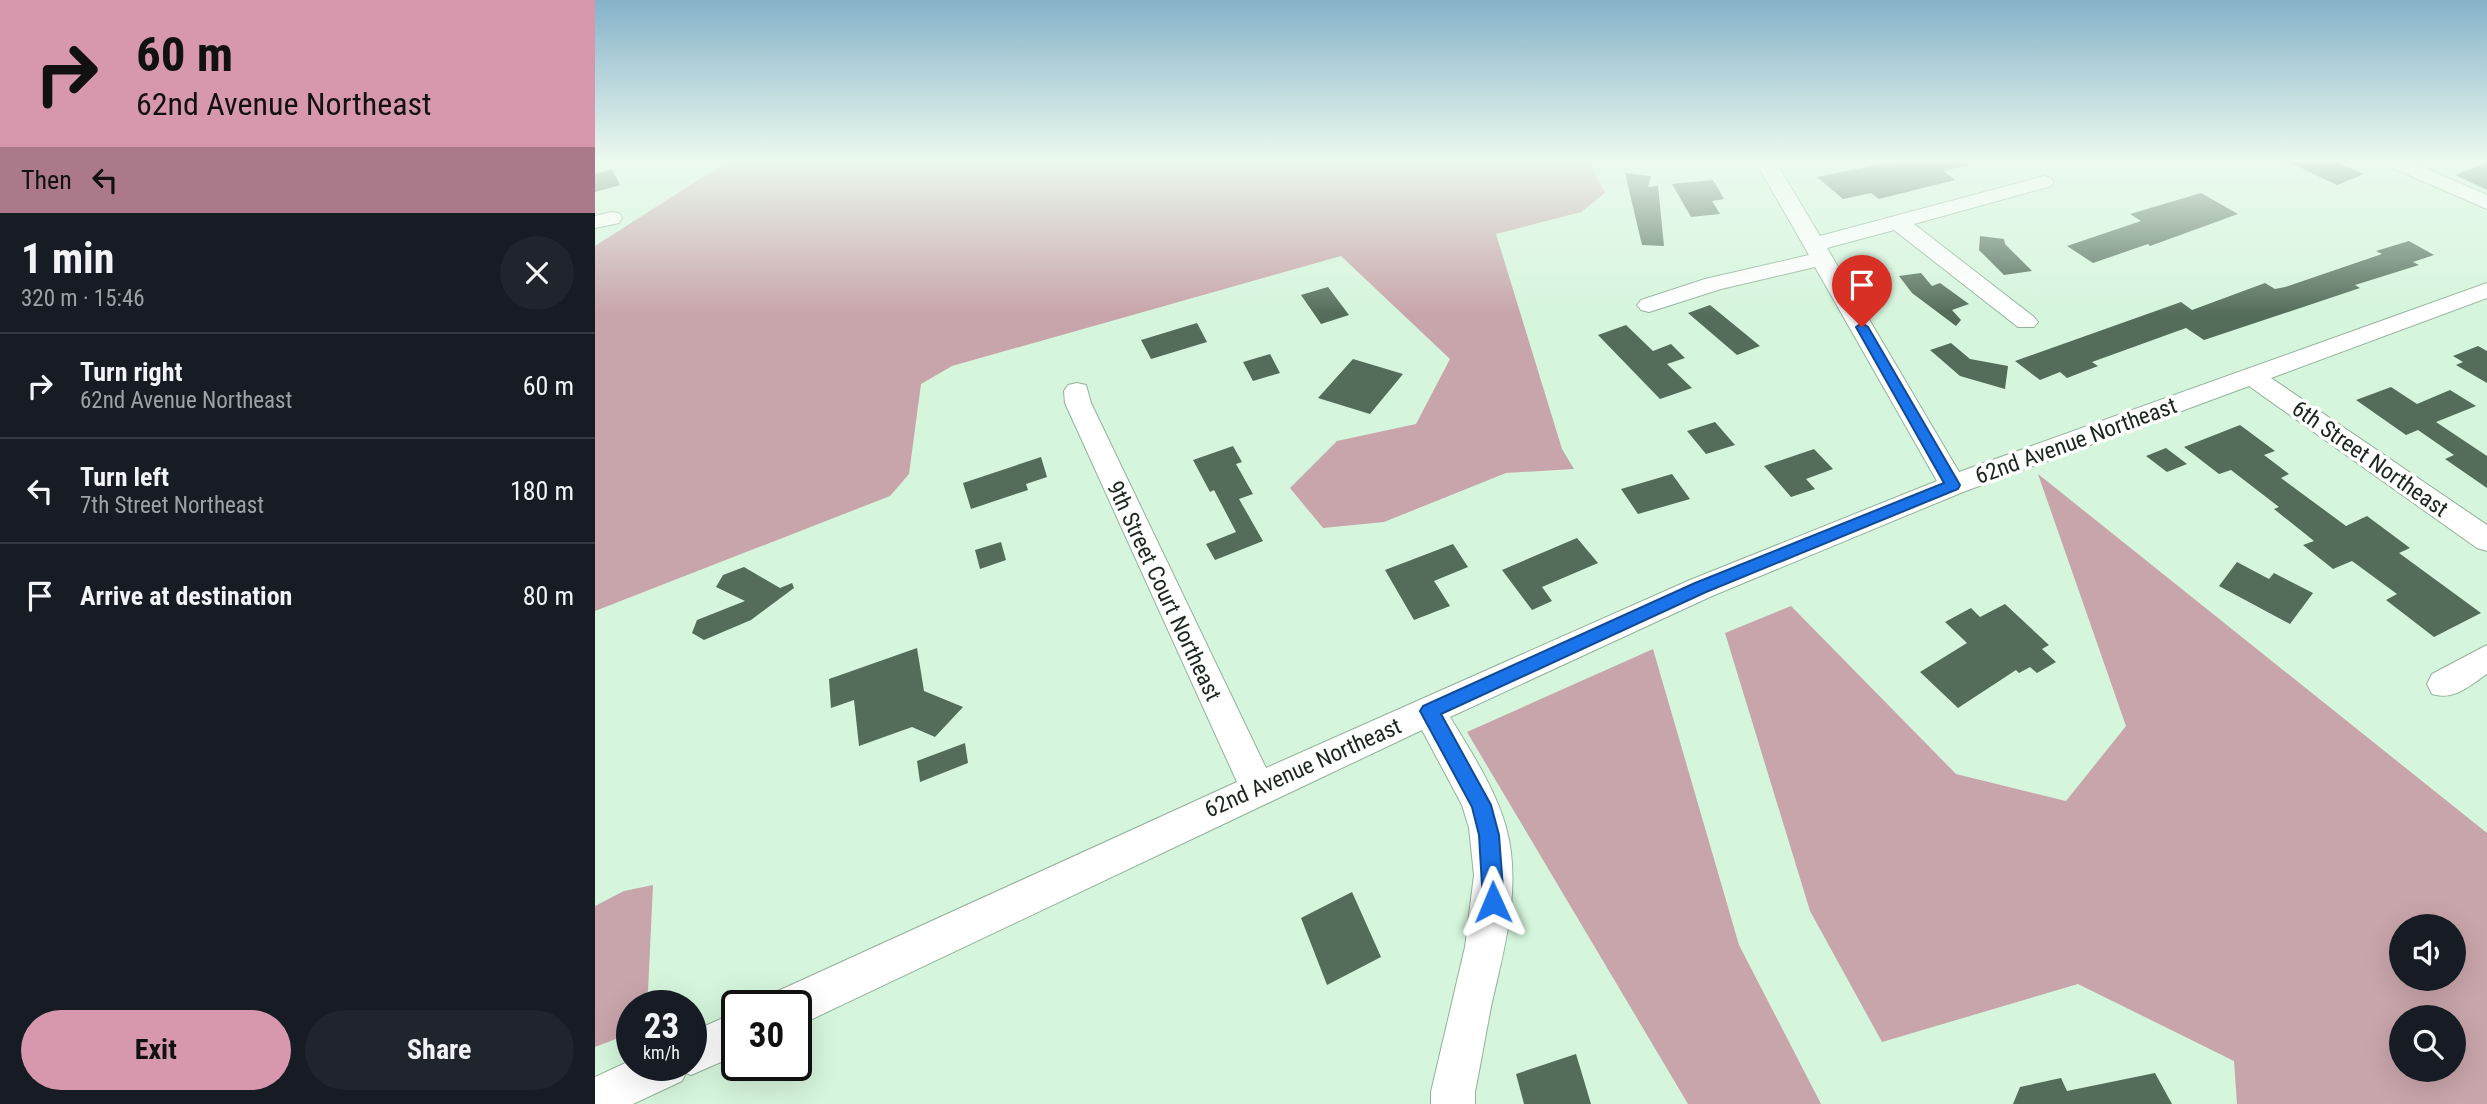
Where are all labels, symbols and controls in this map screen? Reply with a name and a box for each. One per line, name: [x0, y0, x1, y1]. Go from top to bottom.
text: 60 m: [136, 26, 233, 83]
icon: right: [21, 28, 112, 119]
text: 62nd Avenue Northeast: [136, 85, 432, 123]
icon: left: [86, 161, 124, 199]
text: Then: [21, 165, 72, 195]
text: 1 min: [21, 234, 114, 283]
button: close: [500, 236, 574, 310]
pin: [1832, 255, 1892, 327]
icon: arrive: [1843, 266, 1881, 304]
text: 320 m · 15:46: [21, 285, 145, 312]
text: Turn right: [80, 357, 182, 387]
icon: right: [21, 367, 59, 405]
text: 60 m: [523, 371, 574, 401]
text: 62nd Avenue Northeast: [80, 387, 292, 414]
street label: 62nd Avenue Northeast: [1972, 392, 2180, 490]
street label: 6th Street Northeast: [2287, 395, 2453, 523]
text: Turn left: [80, 462, 169, 492]
icon: left: [21, 472, 59, 510]
text: 180 m: [510, 476, 574, 506]
street label: 9th Street Court Northeast: [1101, 477, 1227, 705]
text: 7th Street Northeast: [80, 492, 264, 519]
icon: arrive: [21, 577, 59, 615]
text: Arrive at destination: [80, 581, 292, 611]
text: 80 m: [523, 581, 574, 611]
street label: 62nd Avenue Northeast: [1200, 712, 1406, 824]
position arrow: [1456, 865, 1530, 939]
map controls: [2389, 914, 2466, 1082]
button: sound: [2389, 914, 2466, 991]
speed limit sign: 30: [721, 990, 812, 1081]
button: search: [2389, 1005, 2466, 1082]
text: 23: [644, 1006, 679, 1047]
button: Exit: [21, 1010, 291, 1090]
button: Share: [305, 1010, 574, 1090]
text: km/h: [643, 1042, 680, 1063]

